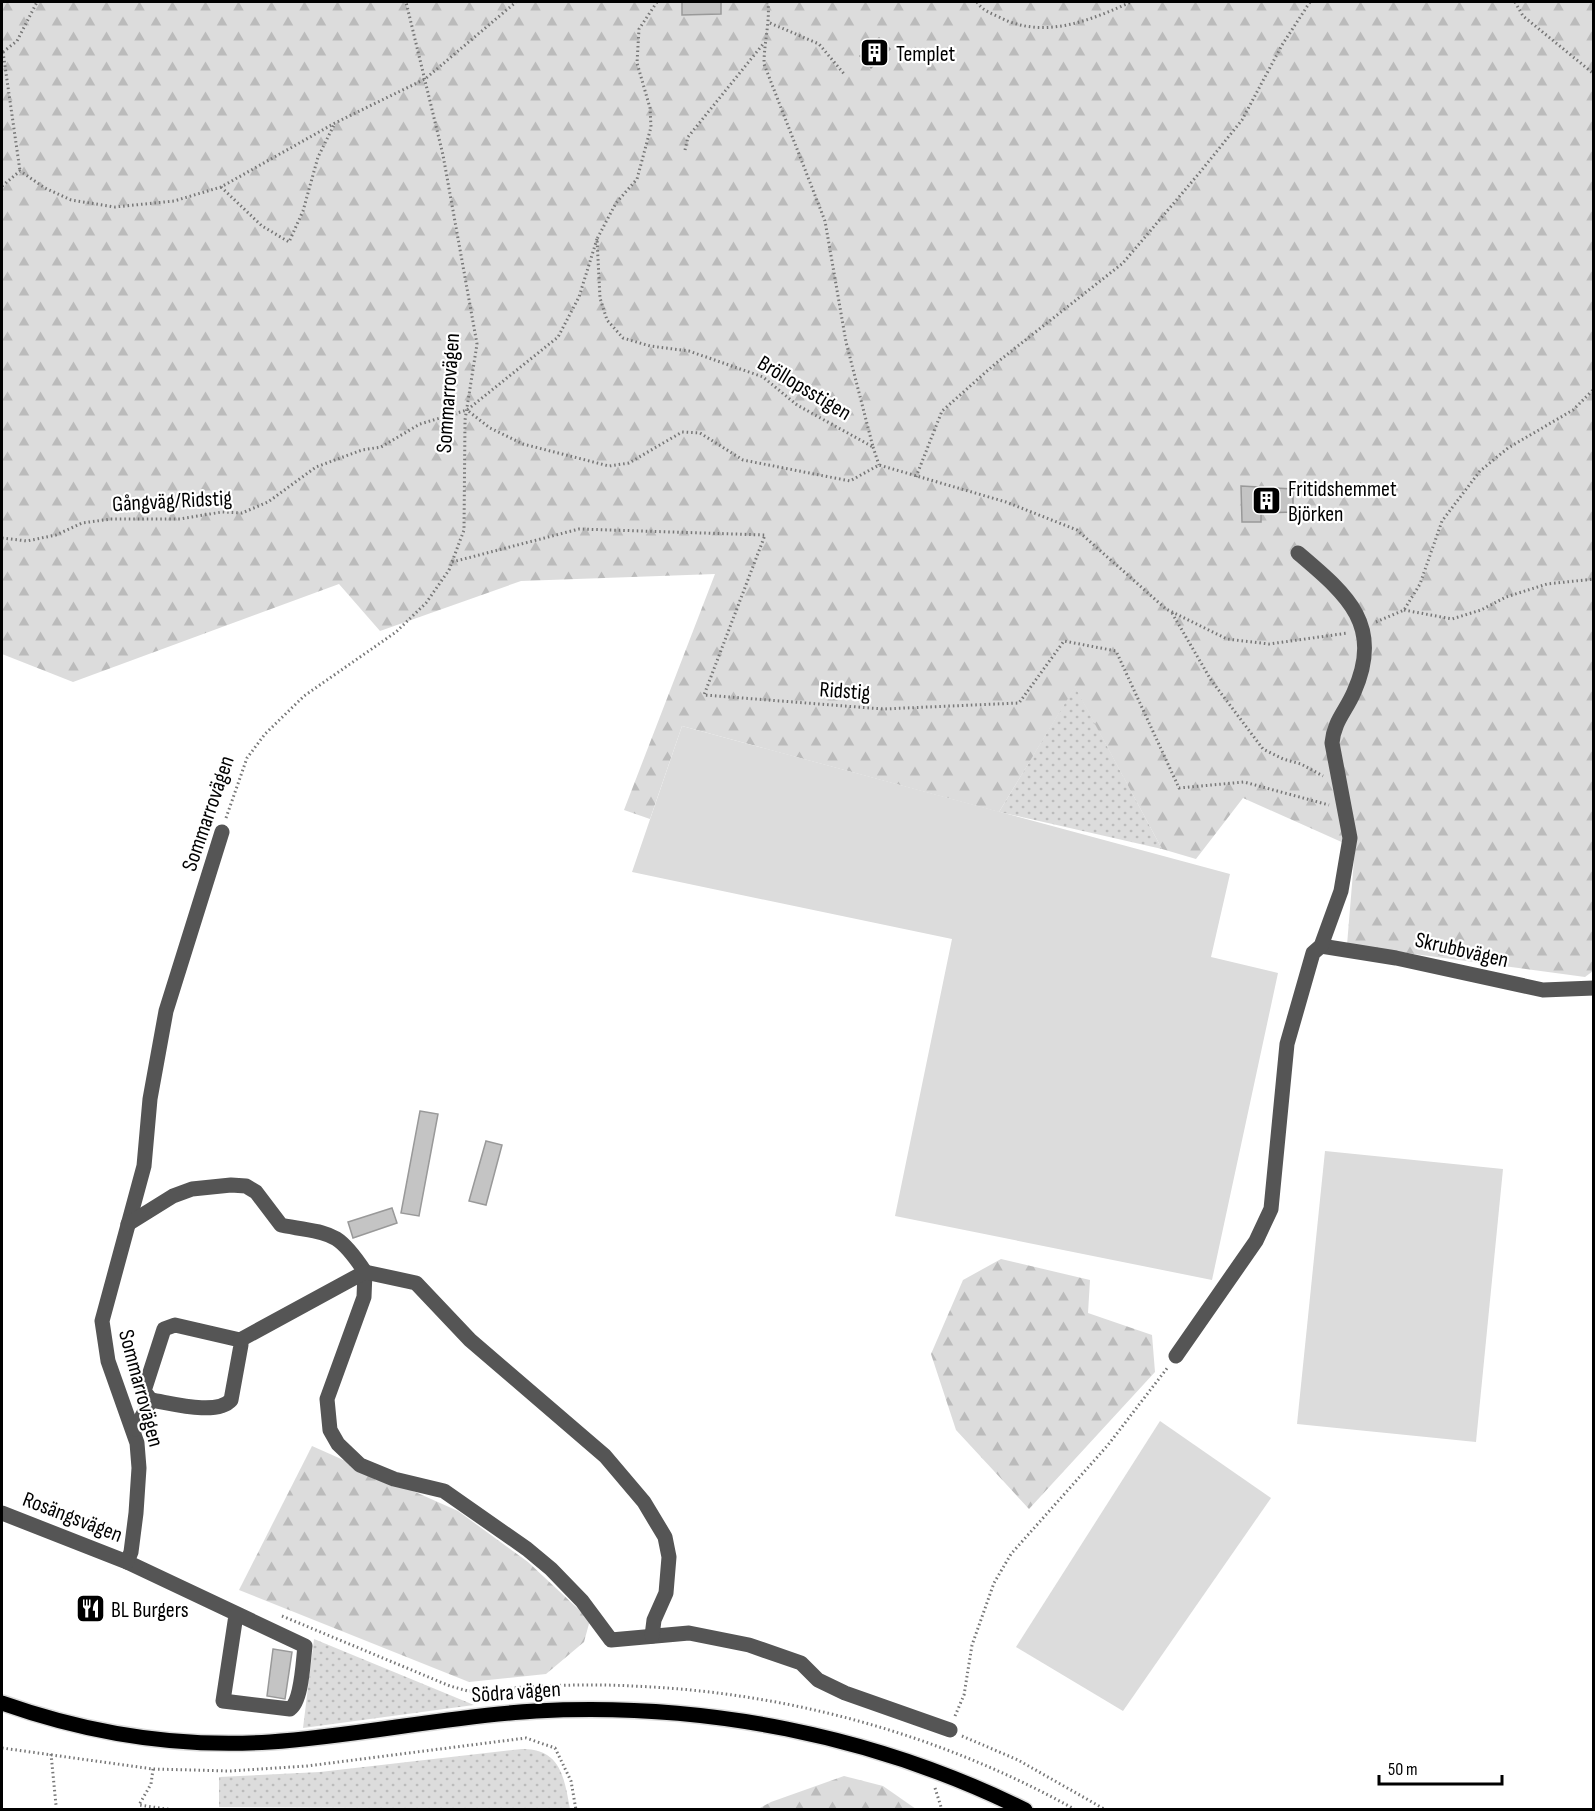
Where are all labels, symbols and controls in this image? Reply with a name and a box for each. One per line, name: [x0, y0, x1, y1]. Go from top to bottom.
building icon: Templet: [859, 37, 891, 69]
place label: Templet: [896, 41, 955, 68]
street label: Sommarrovägen: [431, 332, 466, 454]
street label: Bröllopsstigen: [752, 350, 856, 427]
place label: Fritidshemmet Björken: [1288, 476, 1397, 528]
street label: Gångväg/Ridstig: [111, 485, 233, 518]
building icon: Fritidshemmet Björken: [1251, 485, 1283, 517]
street label: Ridstig: [819, 676, 871, 707]
street label: Sommarrovägen: [176, 752, 241, 875]
street label: Skrubbvägen: [1412, 927, 1511, 974]
street label: Sommarrovägen: [112, 1327, 169, 1450]
street label: Rosängsvägen: [19, 1486, 126, 1549]
restaurant icon: BL Burgers: [74, 1593, 106, 1625]
place label: BL Burgers: [111, 1597, 189, 1624]
street label: Södra vägen: [471, 1676, 562, 1709]
scale bar: [1379, 1748, 1502, 1786]
text: 50 m: [1388, 1759, 1418, 1780]

